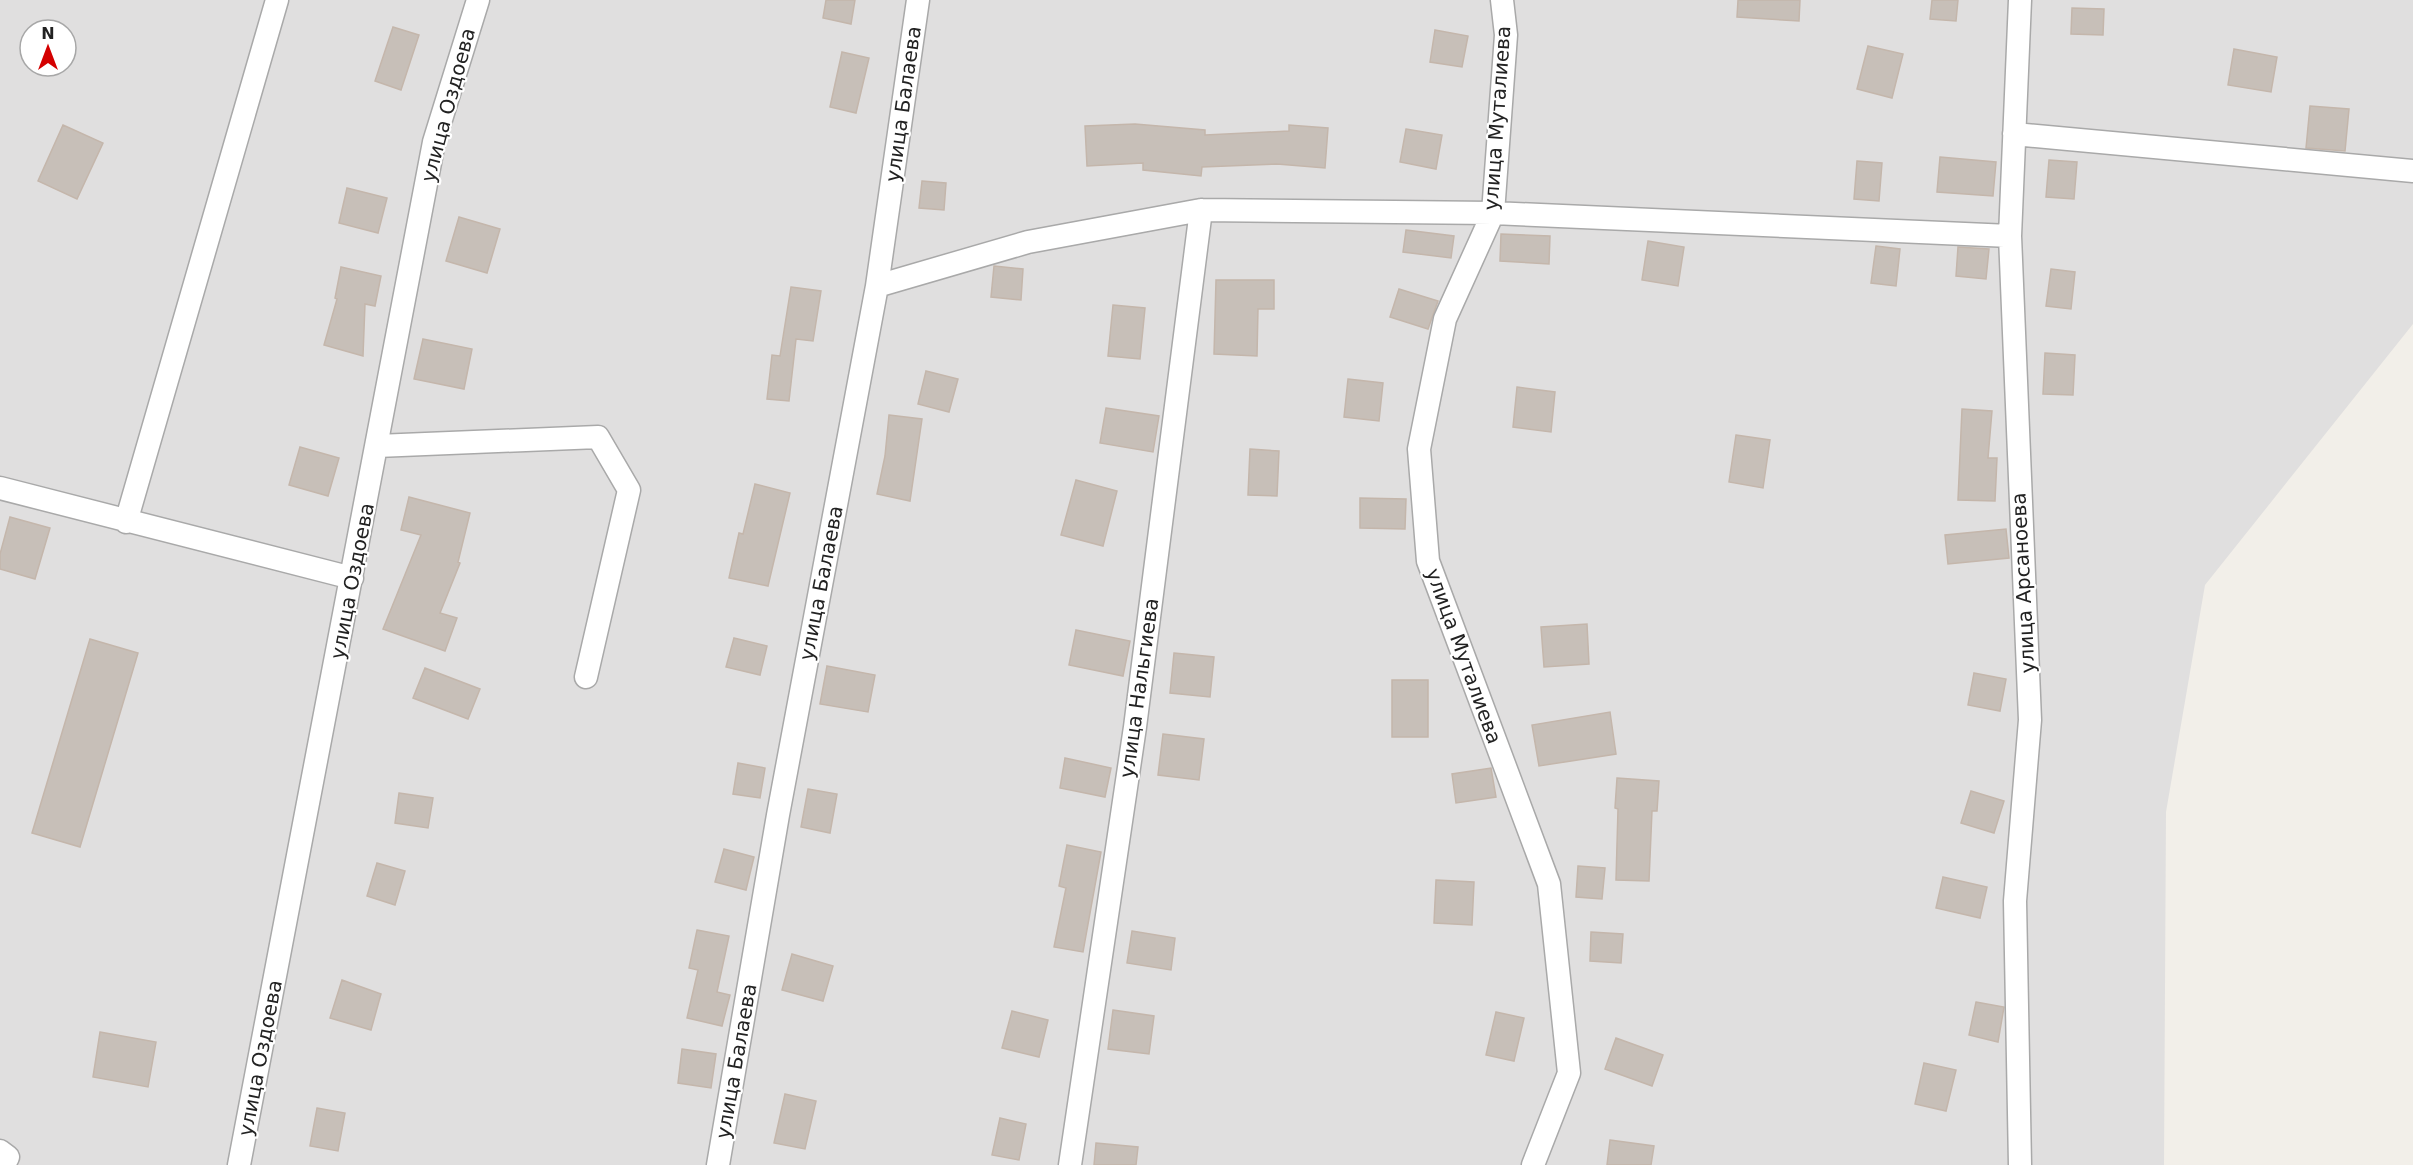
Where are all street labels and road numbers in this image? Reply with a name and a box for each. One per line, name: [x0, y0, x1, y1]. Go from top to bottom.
street label: улица Балаева: [880, 24, 926, 184]
street label: улица Оздоева: [416, 25, 480, 185]
street label: улица Муталиева: [1479, 25, 1515, 211]
street label: улица Арсаноева: [2006, 492, 2040, 674]
street label: улица Оздоева: [325, 501, 379, 661]
street label: улица Балаева: [794, 504, 848, 662]
street label: улица Муталиева: [1421, 565, 1507, 747]
street label: улица Нальгиева: [1114, 596, 1164, 780]
street label: улица Оздоева: [233, 978, 287, 1138]
street label: улица Балаева: [711, 982, 761, 1140]

